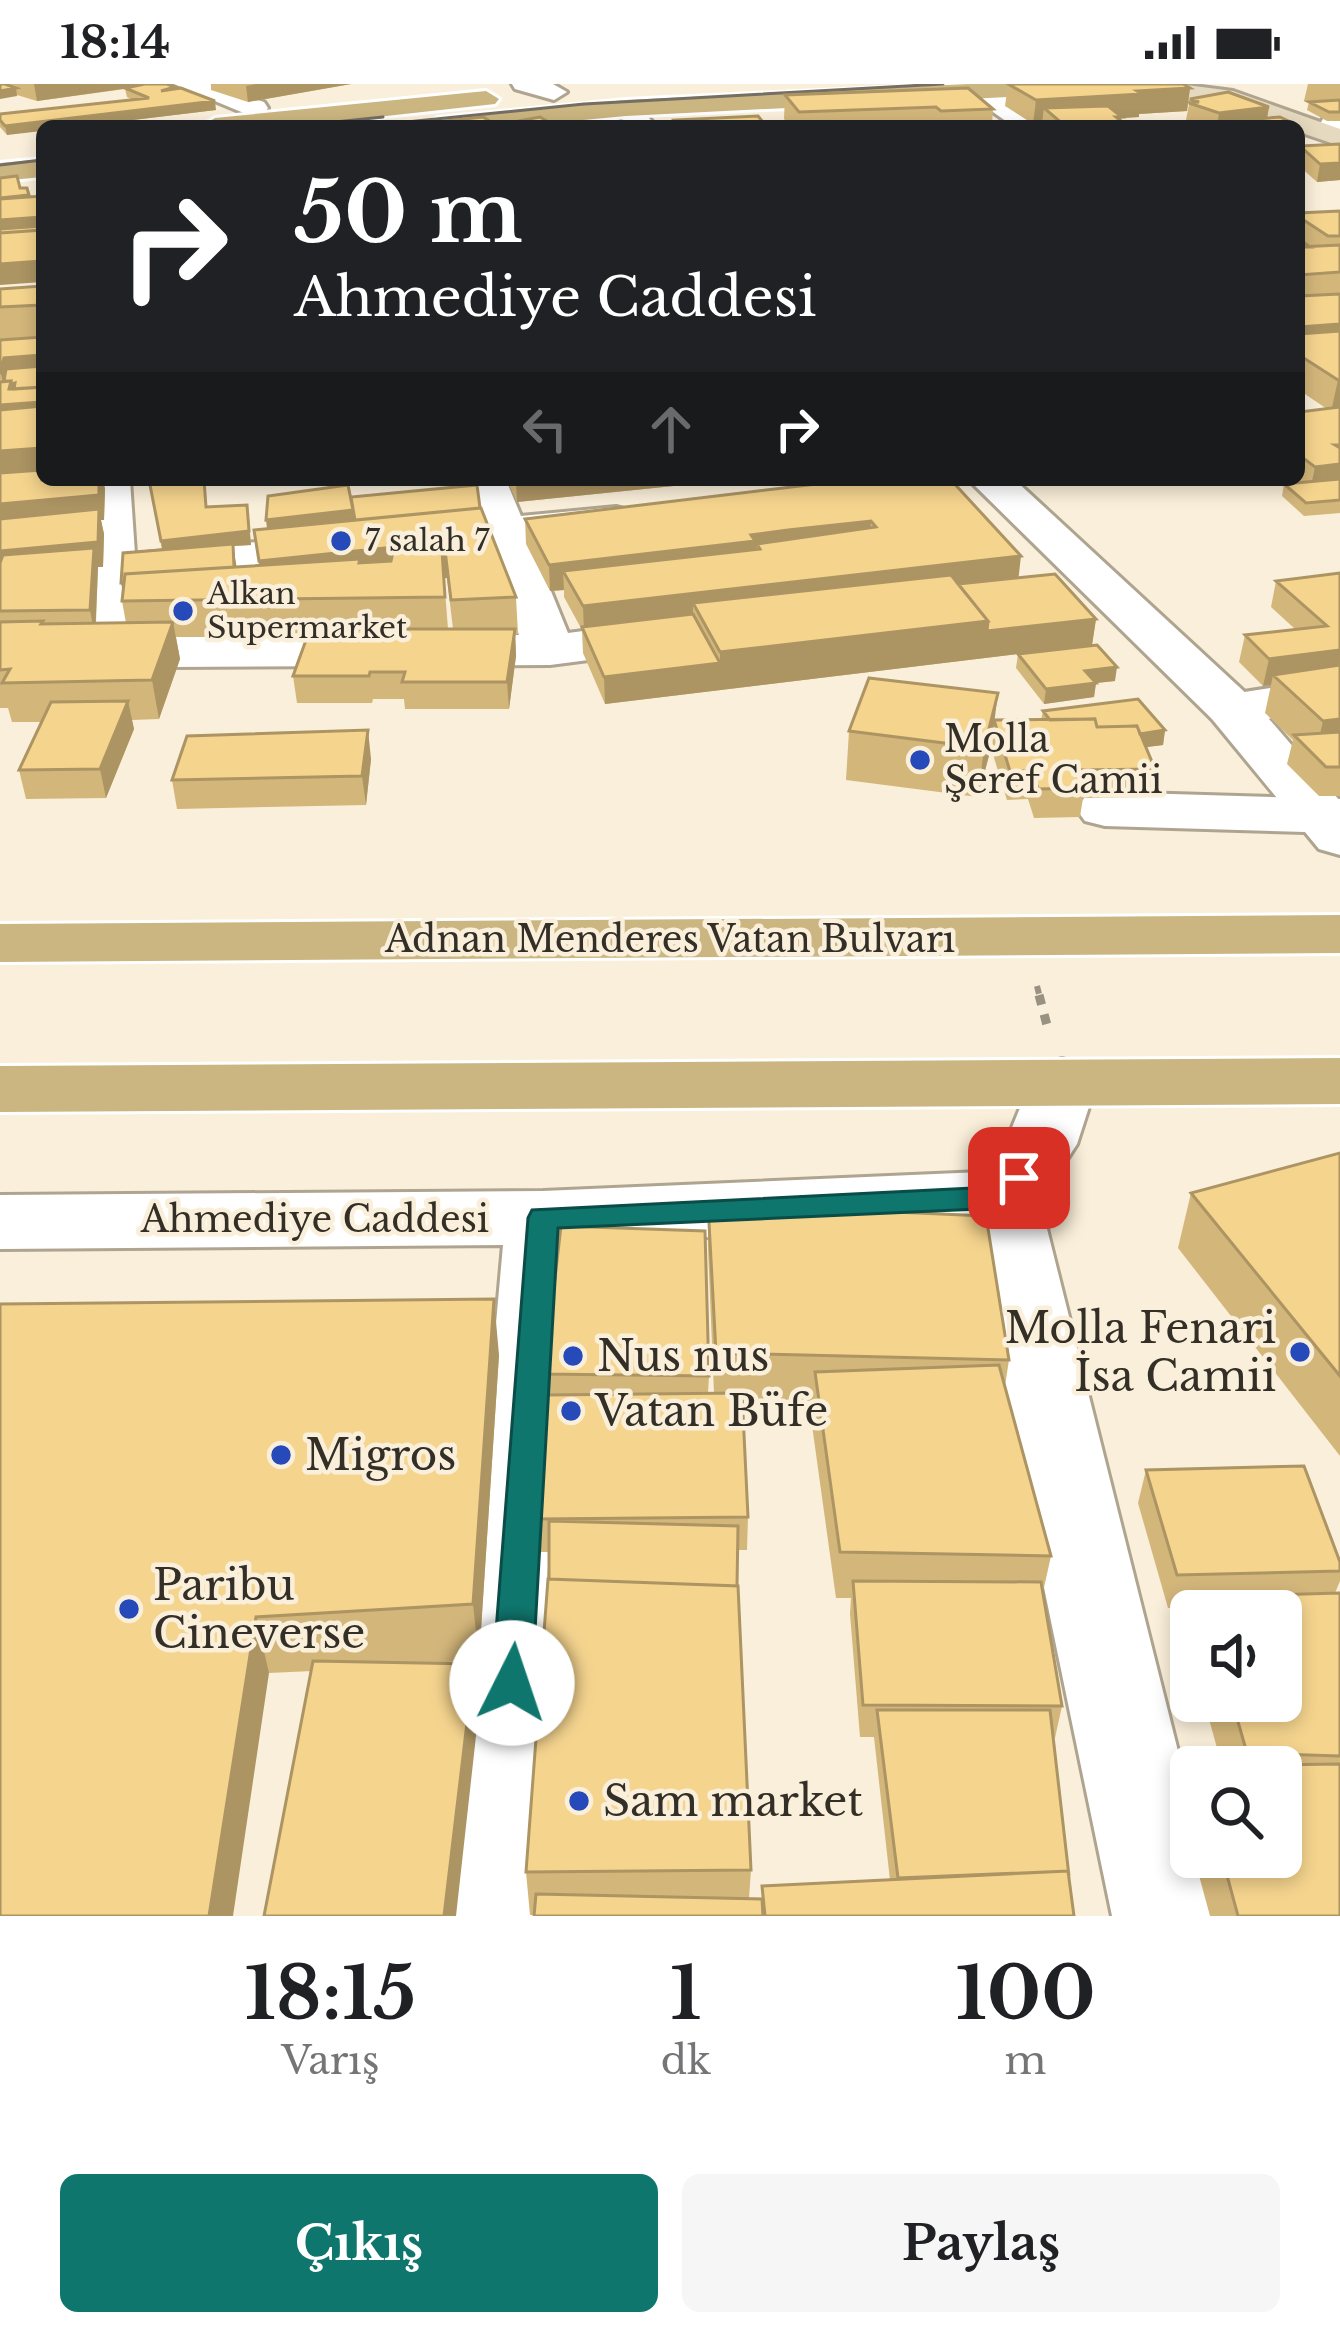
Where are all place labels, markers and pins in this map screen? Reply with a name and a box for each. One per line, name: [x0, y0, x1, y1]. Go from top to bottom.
place label: 7 salah 7: [365, 522, 491, 559]
marker: 7 salah 7: [328, 528, 354, 554]
place label: Alkan Supermarket: [206, 575, 408, 646]
marker: Alkan Supermarket: [170, 598, 196, 624]
place label: Molla Şeref Camii: [944, 717, 1162, 803]
marker: Molla Şeref Camii: [907, 747, 933, 773]
pin: [968, 1127, 1070, 1229]
place label: Molla Fenari İsa Camii: [1005, 1302, 1276, 1402]
place label: Nus nus: [597, 1330, 769, 1382]
marker: Molla Fenari İsa Camii: [1287, 1339, 1313, 1365]
marker: Nus nus: [560, 1343, 586, 1369]
place label: Vatan Büfe: [594, 1385, 828, 1437]
marker: Vatan Büfe: [558, 1398, 584, 1424]
place label: Migros: [305, 1429, 456, 1481]
marker: Migros: [268, 1442, 294, 1468]
place label: Paribu Cineverse: [153, 1559, 365, 1659]
marker: Paribu Cineverse: [116, 1596, 142, 1622]
place label: Sam market: [603, 1775, 863, 1827]
marker: Sam market: [566, 1788, 592, 1814]

